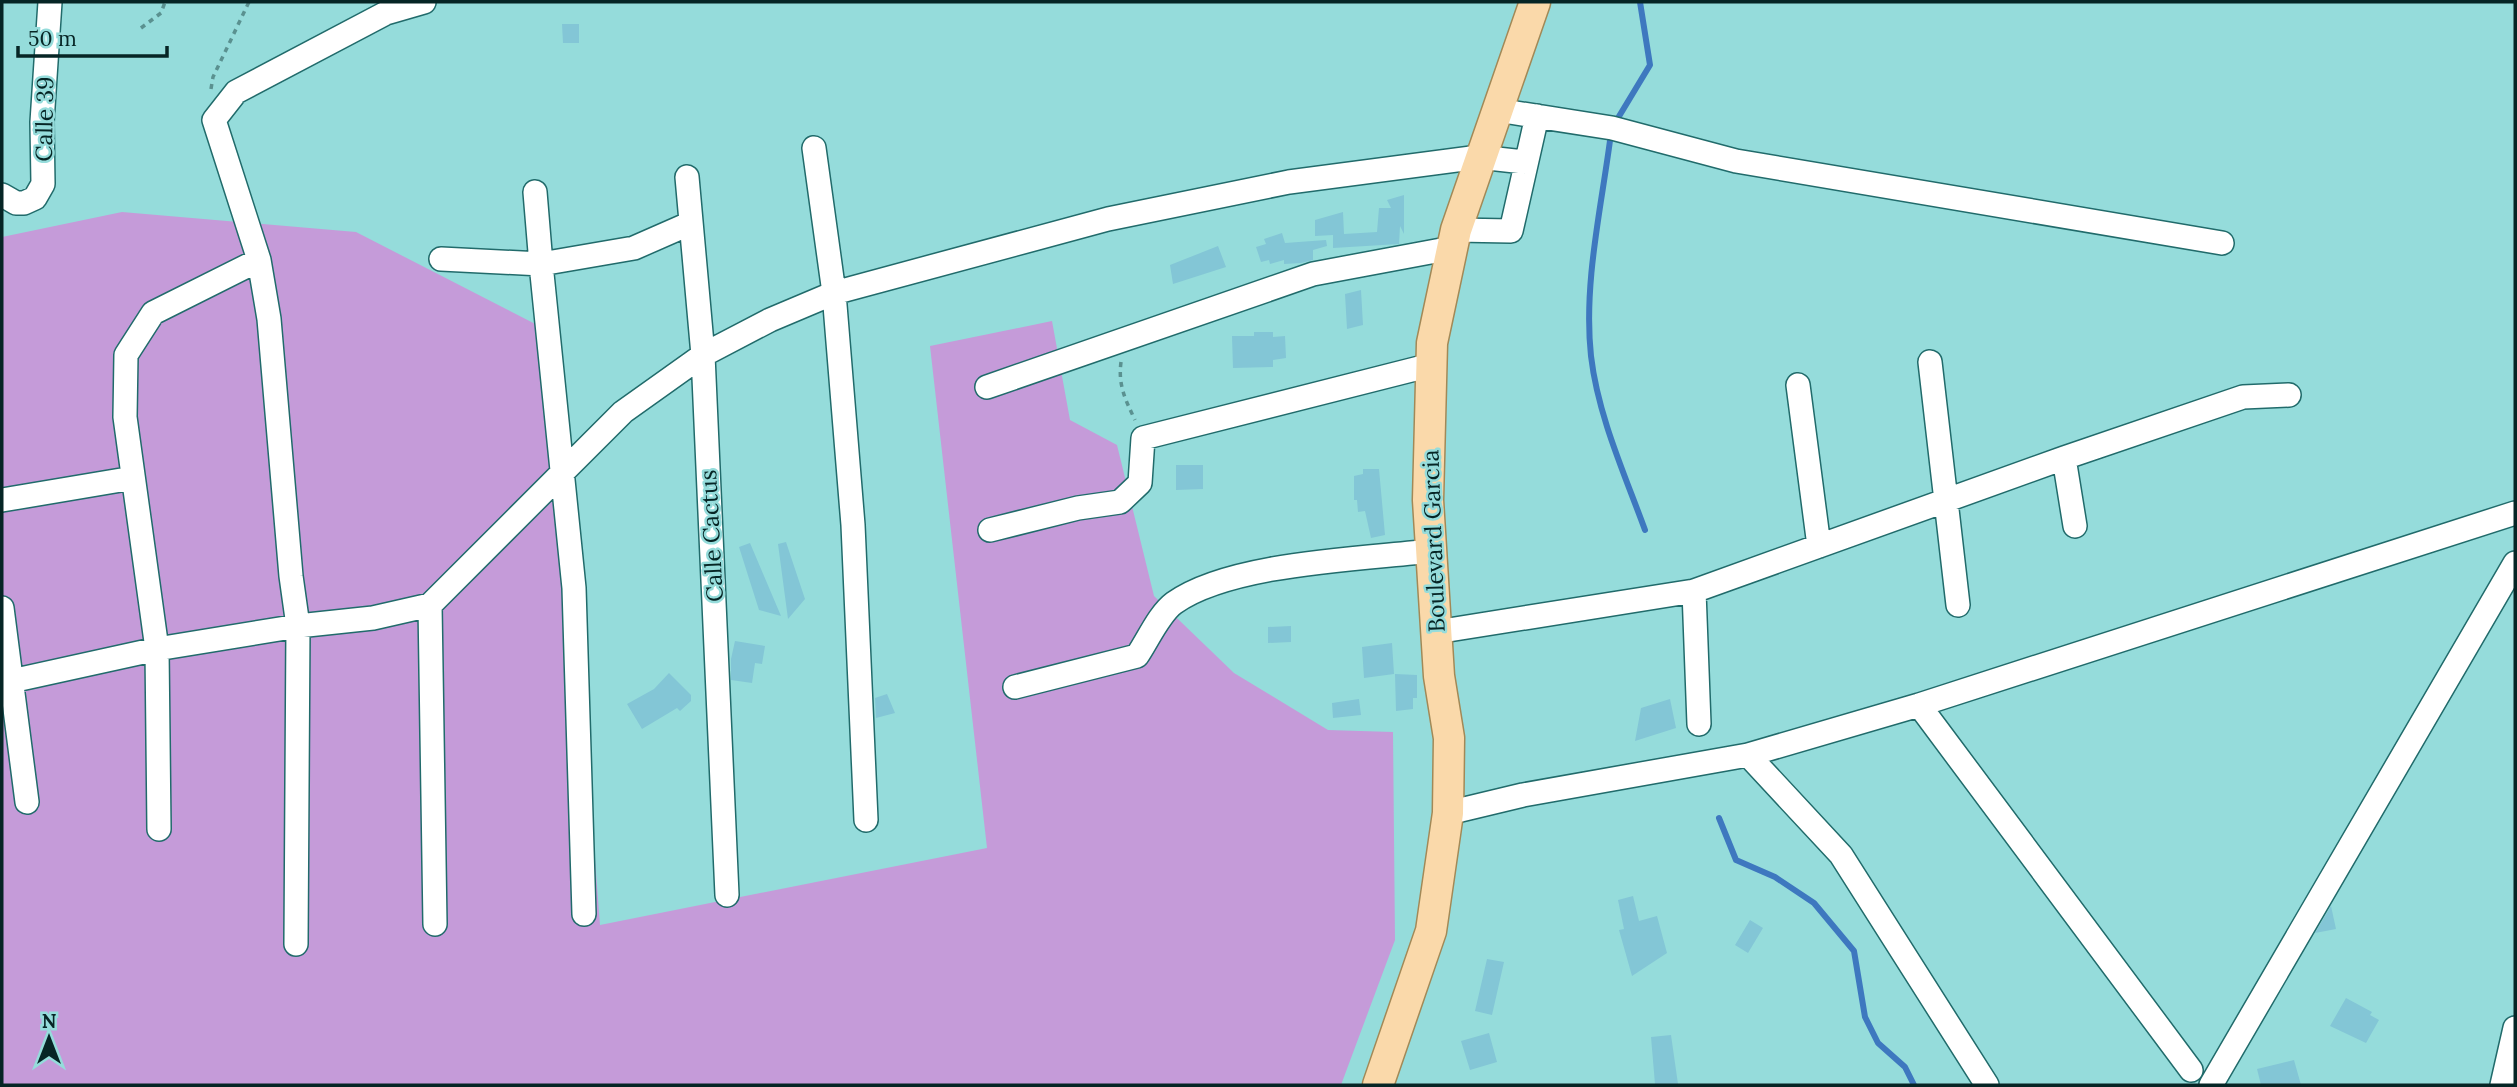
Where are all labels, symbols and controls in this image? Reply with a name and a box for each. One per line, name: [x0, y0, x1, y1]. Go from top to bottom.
scale bar: [18, 14, 166, 58]
text: 50 m: [28, 25, 77, 52]
street label: Calle 39: [29, 76, 59, 162]
street label: Boulevard Garcia: [1415, 449, 1451, 633]
street label: Calle Cactus: [693, 469, 729, 603]
north arrow: [14, 1003, 84, 1073]
text: N: [42, 1009, 57, 1033]

